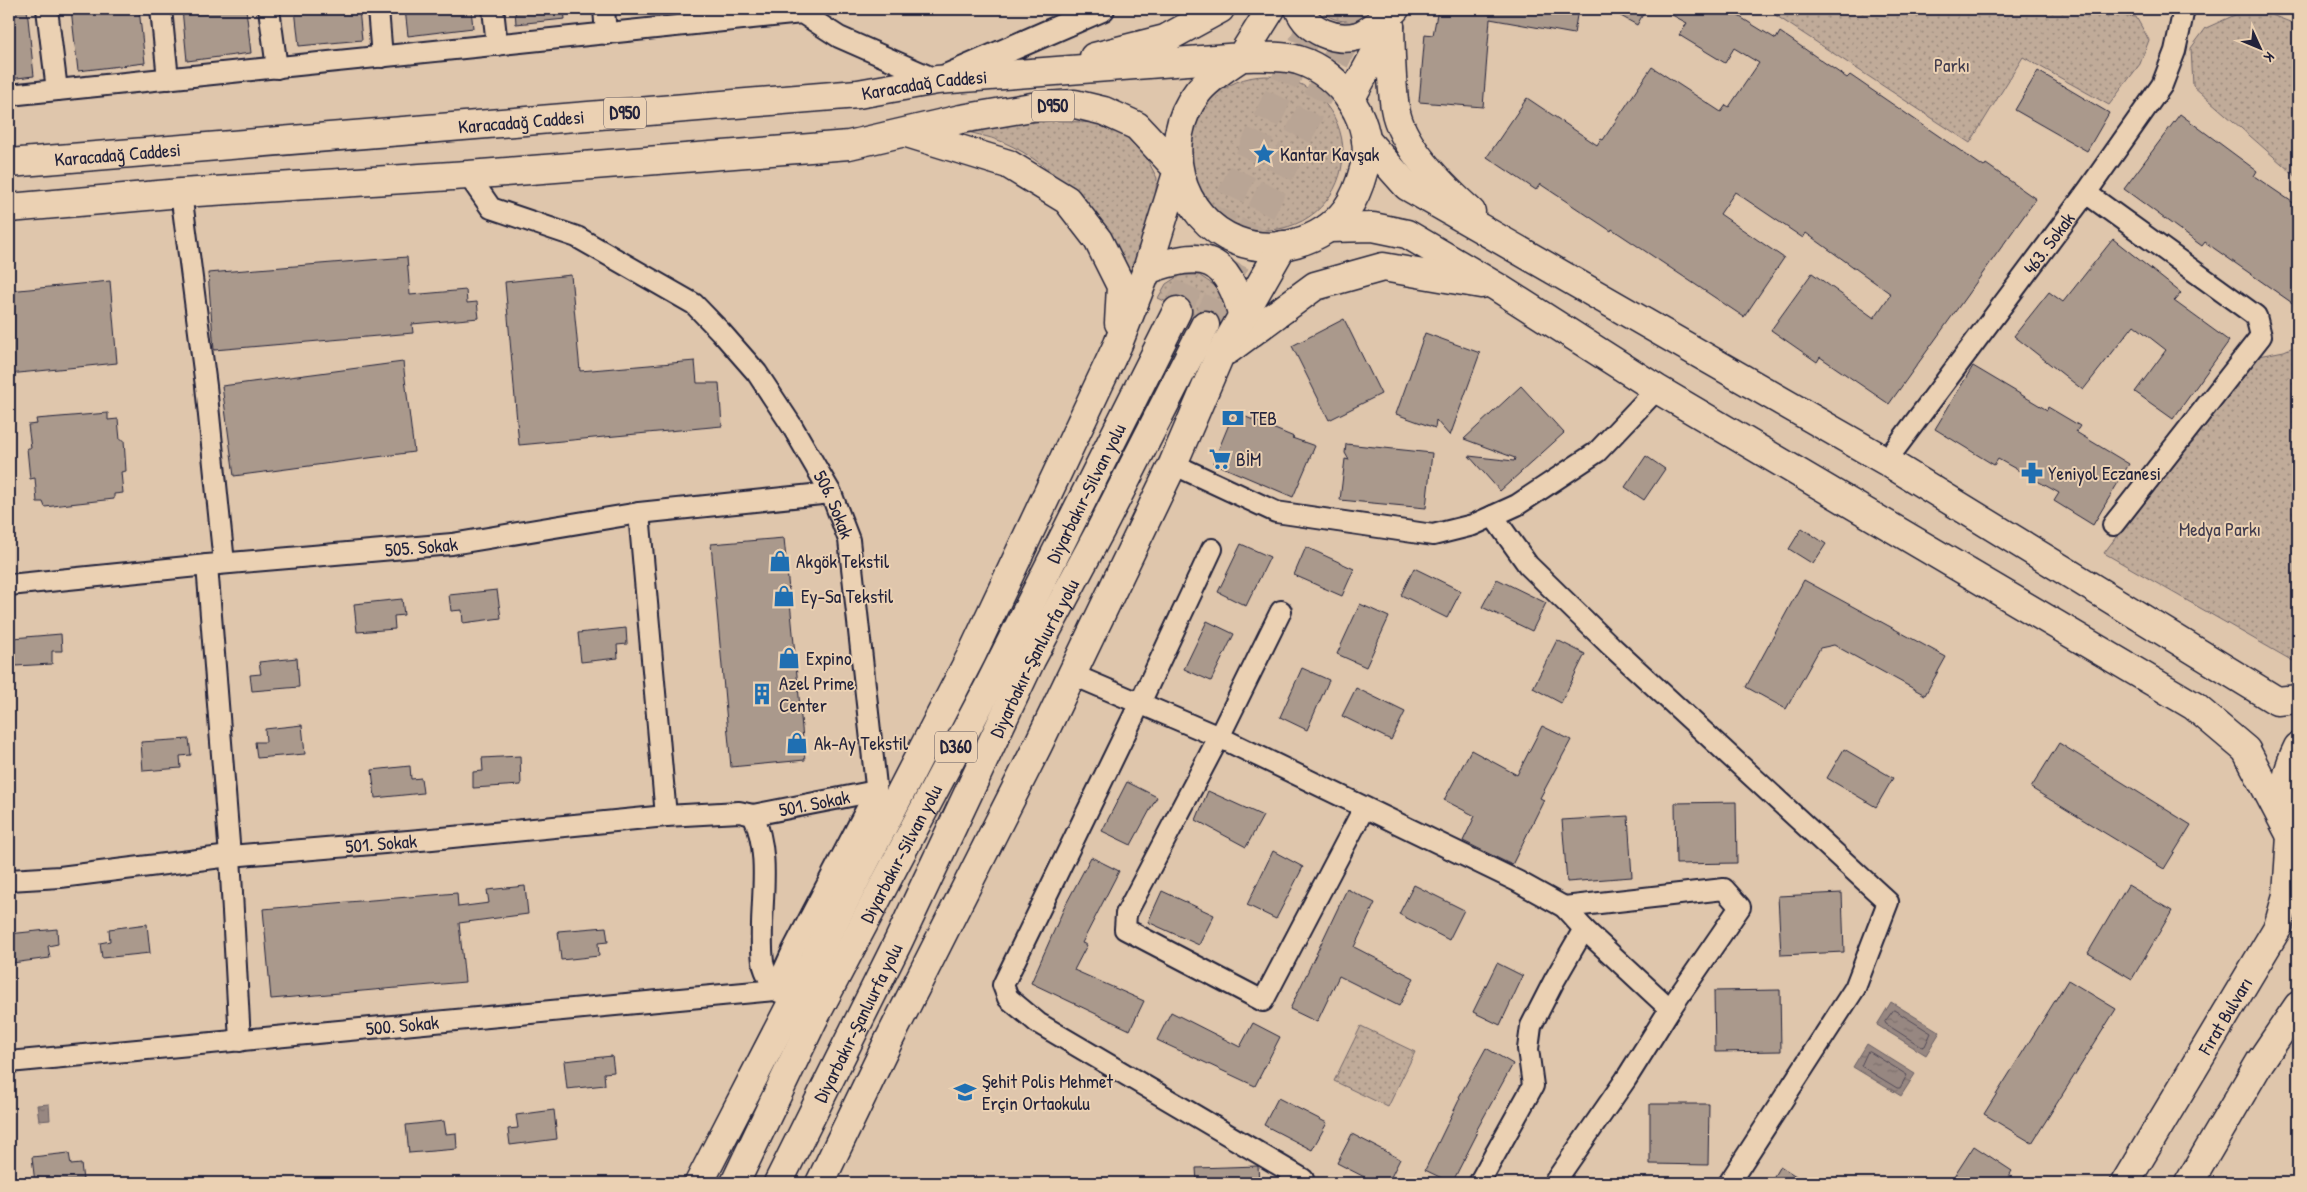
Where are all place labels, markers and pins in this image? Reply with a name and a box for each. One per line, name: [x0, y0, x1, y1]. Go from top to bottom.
place icon: Kantar Kavşak: [1251, 141, 1277, 167]
place label: Kantar Kavşak: [1280, 141, 1379, 167]
bank icon: TEB: [1220, 405, 1246, 431]
place label: TEB: [1250, 405, 1277, 431]
supermarket icon: BİM: [1207, 446, 1233, 472]
place label: BİM: [1236, 446, 1261, 472]
pharmacy icon: Yeniyol Eczanesi: [2019, 460, 2045, 486]
place label: Yeniyol Eczanesi: [2048, 460, 2161, 486]
shop icon: Akgök Tekstil: [767, 548, 793, 574]
place label: Akgök Tekstil: [796, 548, 890, 574]
shop icon: Ey-Sa Tekstil: [771, 583, 797, 609]
place label: Ey-Sa Tekstil: [801, 583, 894, 609]
shop icon: Expino: [776, 645, 802, 671]
place label: Expino: [806, 645, 852, 671]
place label: Azel Prime Center: [779, 670, 855, 718]
building icon: Azel Prime Center: [749, 681, 775, 707]
shop icon: Ak-Ay Tekstil: [784, 730, 810, 756]
place label: Ak-Ay Tekstil: [814, 730, 909, 756]
place label: Şehit Polis Mehmet Erçin Ortaokulu: [982, 1068, 1114, 1116]
school or university icon: Şehit Polis Mehmet Erçin Ortaokulu: [952, 1079, 978, 1105]

